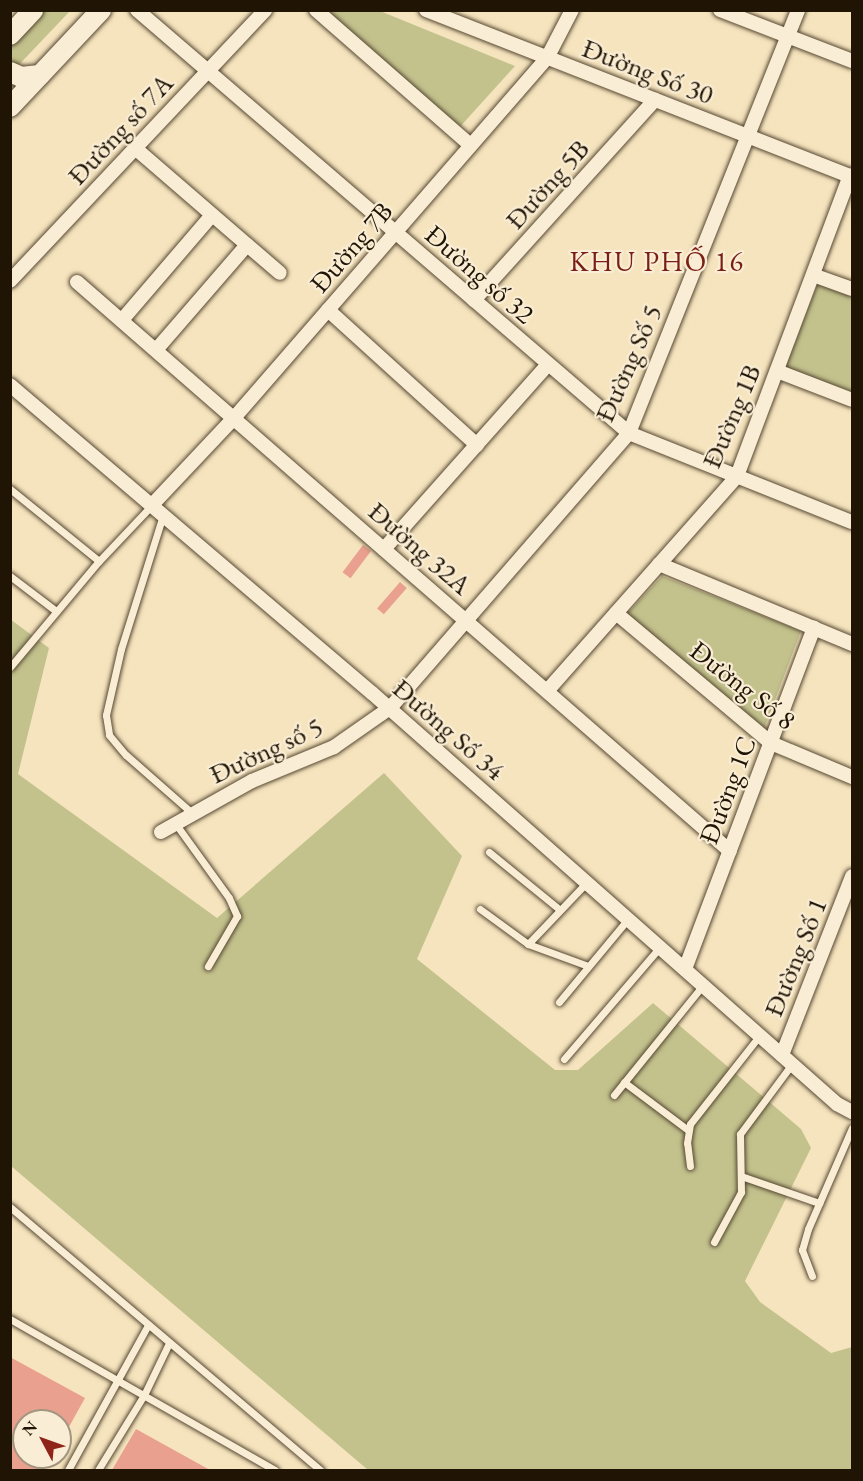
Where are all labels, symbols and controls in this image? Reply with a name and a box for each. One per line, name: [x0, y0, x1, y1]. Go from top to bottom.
street label: Đường Số 30: [578, 31, 718, 111]
street label: Đường số 7A: [61, 67, 179, 191]
street label: Đường 5B: [498, 133, 596, 235]
street label: Đường 7B: [303, 195, 399, 299]
street label: Đường số 32: [419, 218, 541, 330]
district label: KHU PHỐ 16: [570, 244, 744, 278]
street label: Đường Số 5: [588, 299, 668, 427]
street label: Đường 1B: [695, 359, 767, 473]
street label: Đường 32A: [362, 495, 478, 601]
street label: Đường Số 8: [684, 634, 802, 736]
street label: Đường Số 34: [386, 672, 512, 786]
street label: Đường số 5: [204, 710, 328, 790]
street label: Đường 1C: [692, 732, 762, 848]
street label: Đường Số 1: [757, 893, 833, 1021]
north arrow: [12, 1409, 72, 1469]
text: N: [17, 1416, 42, 1440]

